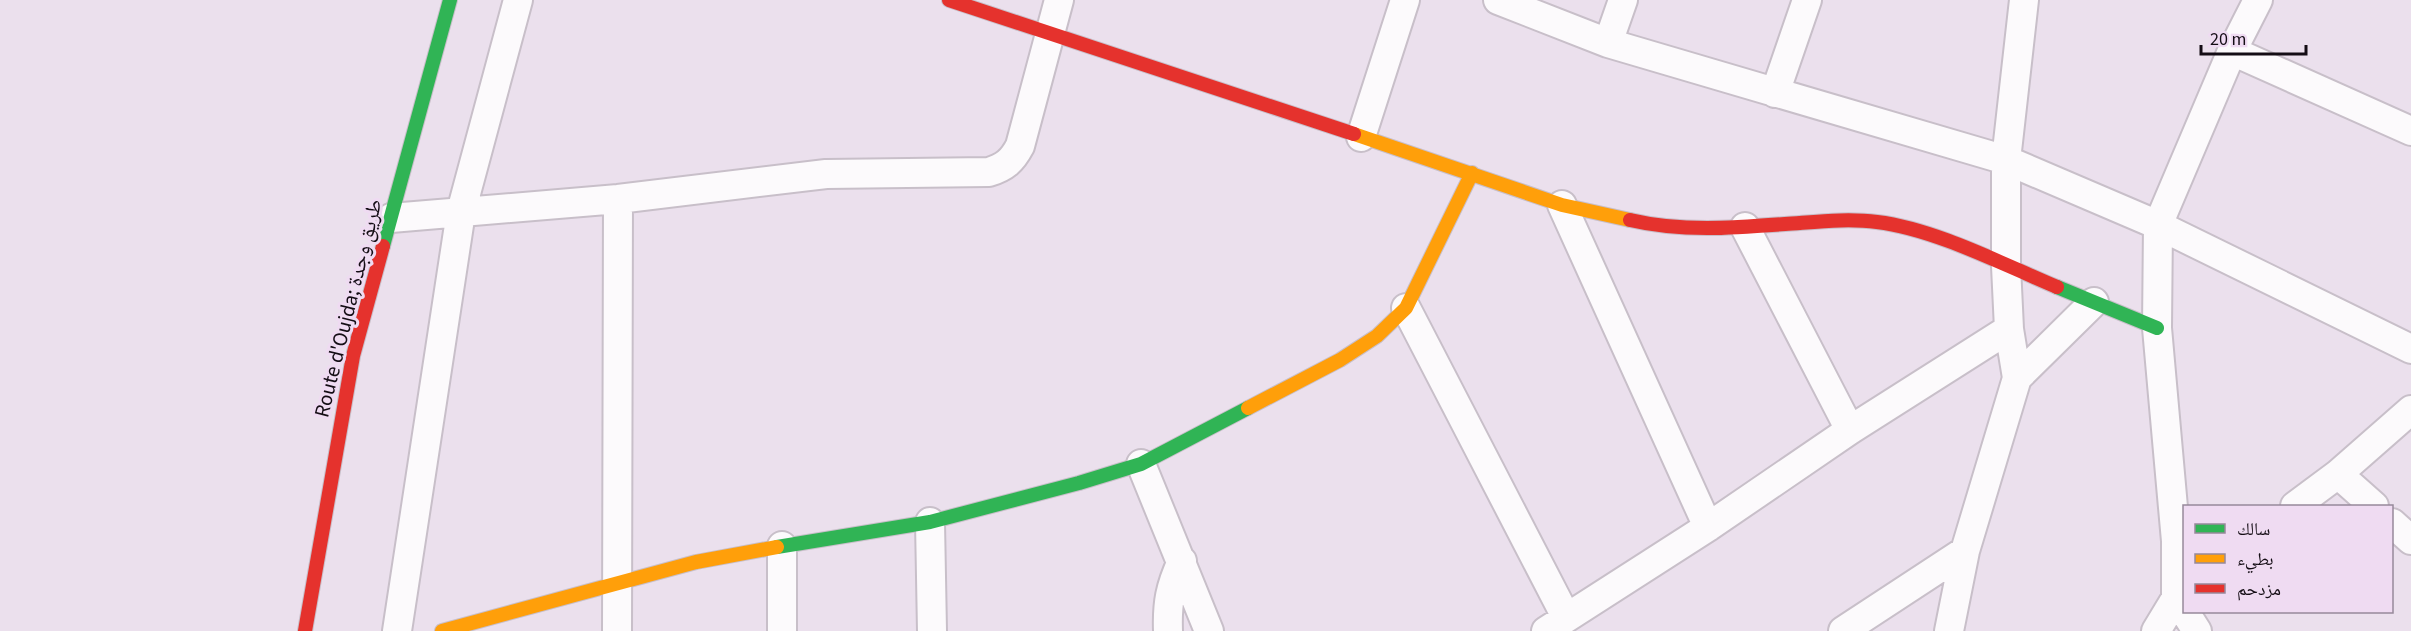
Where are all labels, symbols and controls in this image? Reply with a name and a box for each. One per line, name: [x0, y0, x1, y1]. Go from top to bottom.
scale bar: [2201, 18, 2306, 56]
text: 20 m: [2210, 27, 2246, 52]
street label: Route d'Oujda; طريق وجدة: [306, 196, 390, 420]
legend: [2183, 505, 2393, 613]
text: سالك: [2237, 517, 2270, 542]
text: بطيء: [2237, 547, 2274, 574]
text: مزدحم: [2237, 577, 2281, 602]

